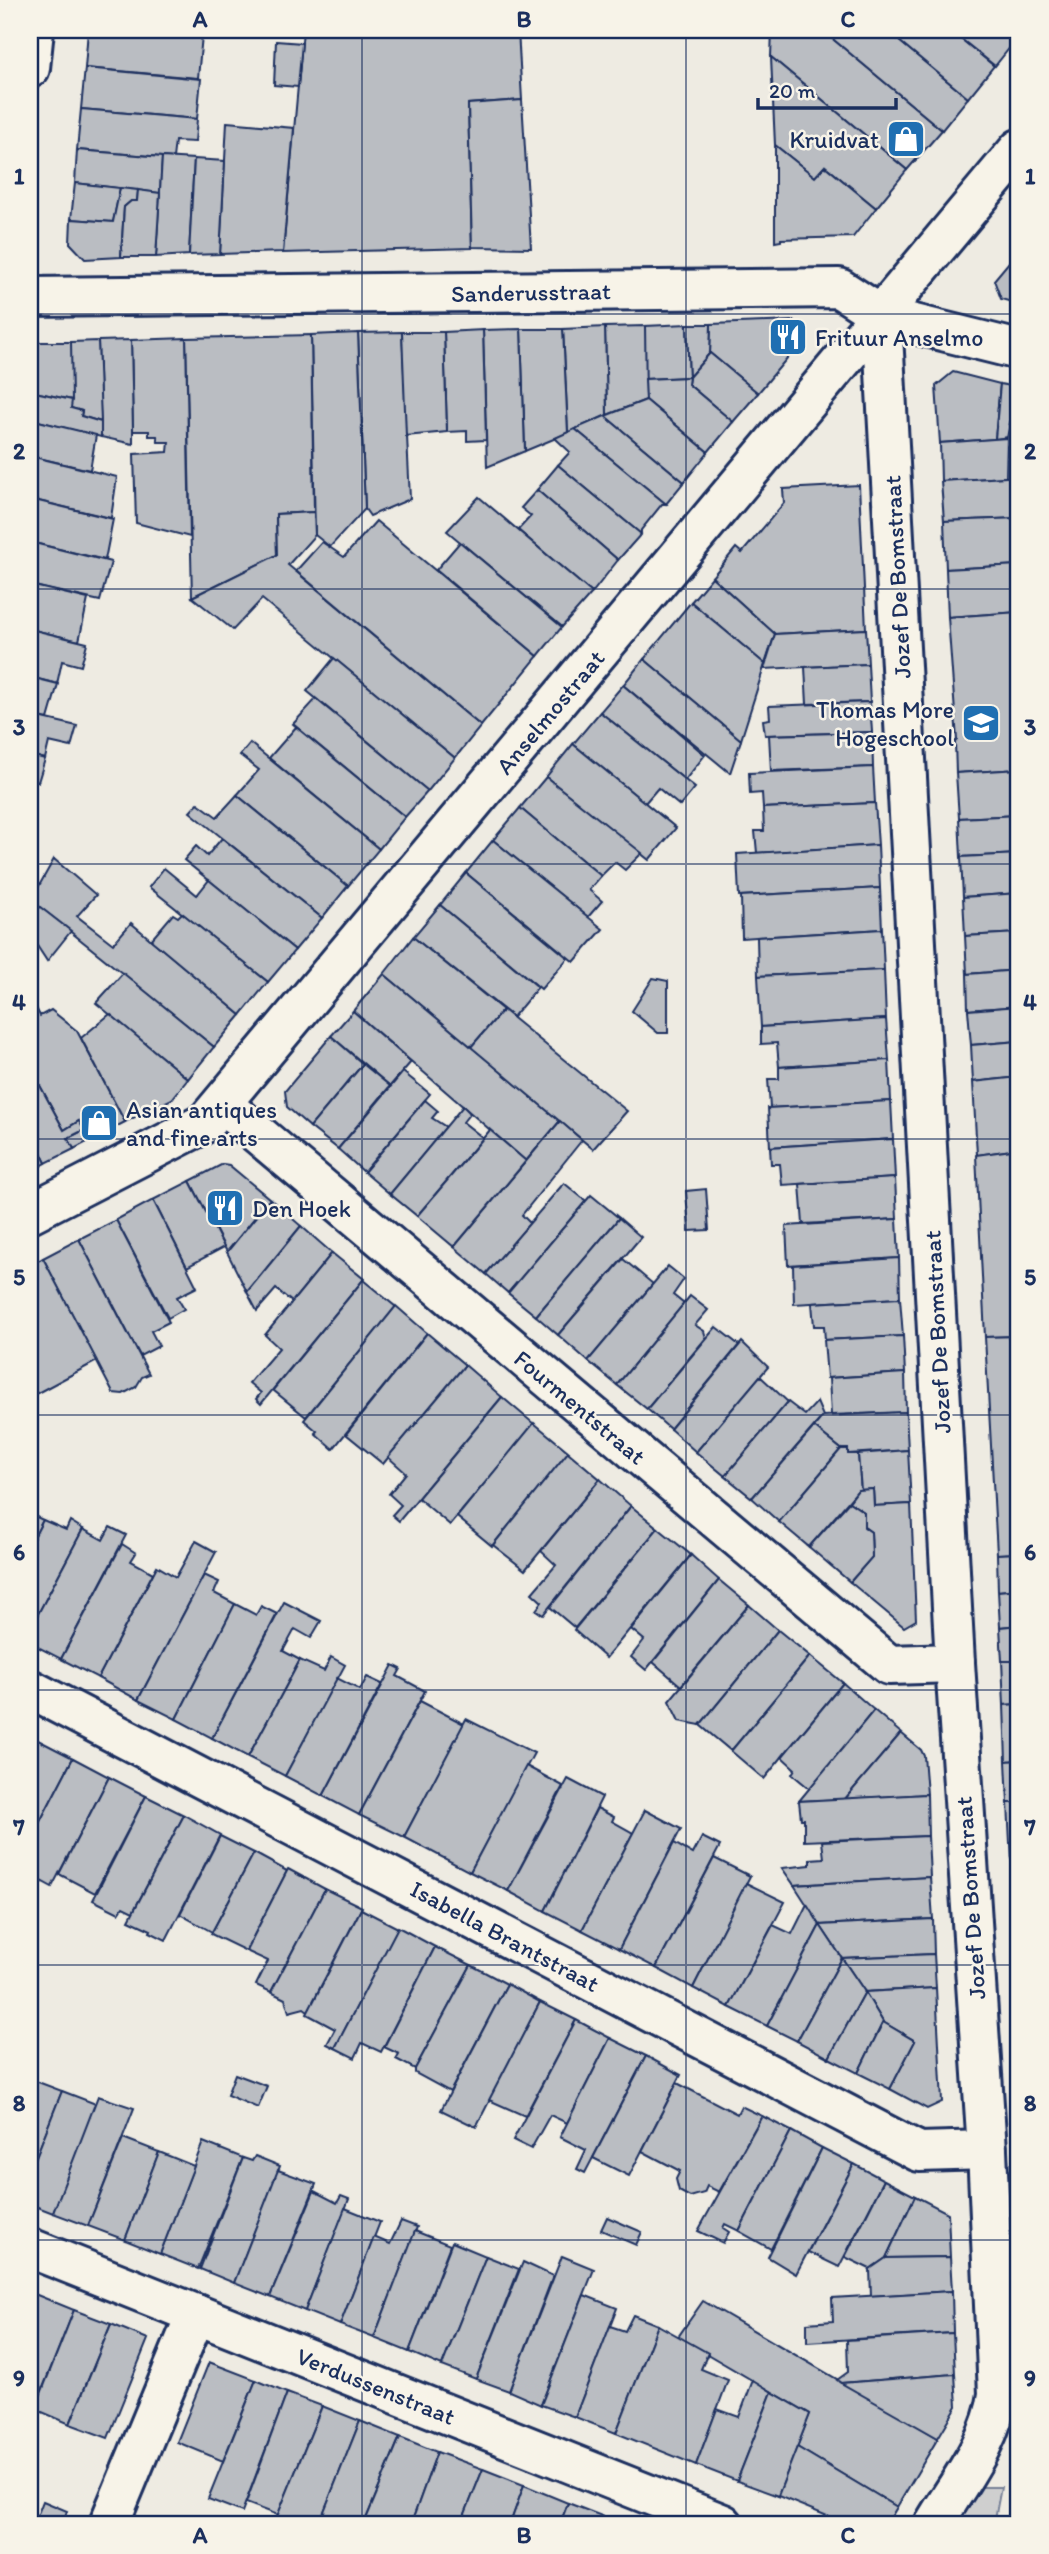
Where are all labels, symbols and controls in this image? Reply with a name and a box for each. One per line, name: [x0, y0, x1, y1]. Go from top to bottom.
text: A: [192, 5, 208, 33]
text: B: [517, 5, 532, 33]
text: C: [841, 5, 856, 33]
scale bar: [758, 66, 897, 110]
text: 20 m: [769, 78, 816, 103]
shop icon: Kruidvat: [885, 118, 927, 160]
place label: Kruidvat: [790, 125, 879, 154]
text: 1: [14, 162, 25, 190]
text: 1: [1025, 162, 1036, 190]
street label: Sanderusstraat: [451, 276, 611, 308]
restaurant icon: Frituur Anselmo: [767, 316, 809, 358]
place label: Frituur Anselmo: [815, 323, 983, 352]
text: 2: [13, 437, 26, 465]
text: 2: [1024, 437, 1037, 465]
street label: Jozef De Bomstraat: [877, 475, 917, 679]
street label: Anselmostraat: [490, 644, 610, 780]
place label: Thomas More Hogeschool: [816, 695, 954, 752]
school or university icon: Thomas More Hogeschool: [960, 702, 1002, 744]
text: 3: [13, 713, 26, 741]
text: 3: [1024, 713, 1037, 741]
text: 4: [12, 988, 26, 1016]
text: 4: [1023, 988, 1037, 1016]
place label: Asian antiques and fine arts: [126, 1095, 277, 1152]
shop icon: Asian antiques and fine arts: [78, 1102, 120, 1144]
restaurant icon: Den Hoek: [204, 1187, 246, 1229]
place label: Den Hoek: [252, 1194, 351, 1223]
street label: Jozef De Bomstraat: [917, 1230, 957, 1434]
text: 5: [13, 1263, 25, 1291]
text: 5: [1024, 1263, 1036, 1291]
street label: Fourmentstraat: [508, 1344, 652, 1470]
text: 6: [13, 1538, 25, 1566]
text: 6: [1024, 1538, 1036, 1566]
street label: Jozef De Bomstraat: [948, 1796, 992, 2000]
text: 7: [12, 1813, 25, 1841]
text: 7: [1023, 1813, 1036, 1841]
street label: Isabella Brantstraat: [406, 1874, 604, 1998]
text: 8: [13, 2089, 26, 2117]
text: 8: [1024, 2089, 1037, 2117]
street label: Verdussenstraat: [293, 2341, 459, 2431]
text: 9: [13, 2364, 25, 2392]
text: 9: [1024, 2364, 1036, 2392]
text: A: [192, 2521, 208, 2549]
text: B: [517, 2521, 532, 2549]
text: C: [841, 2521, 856, 2549]

